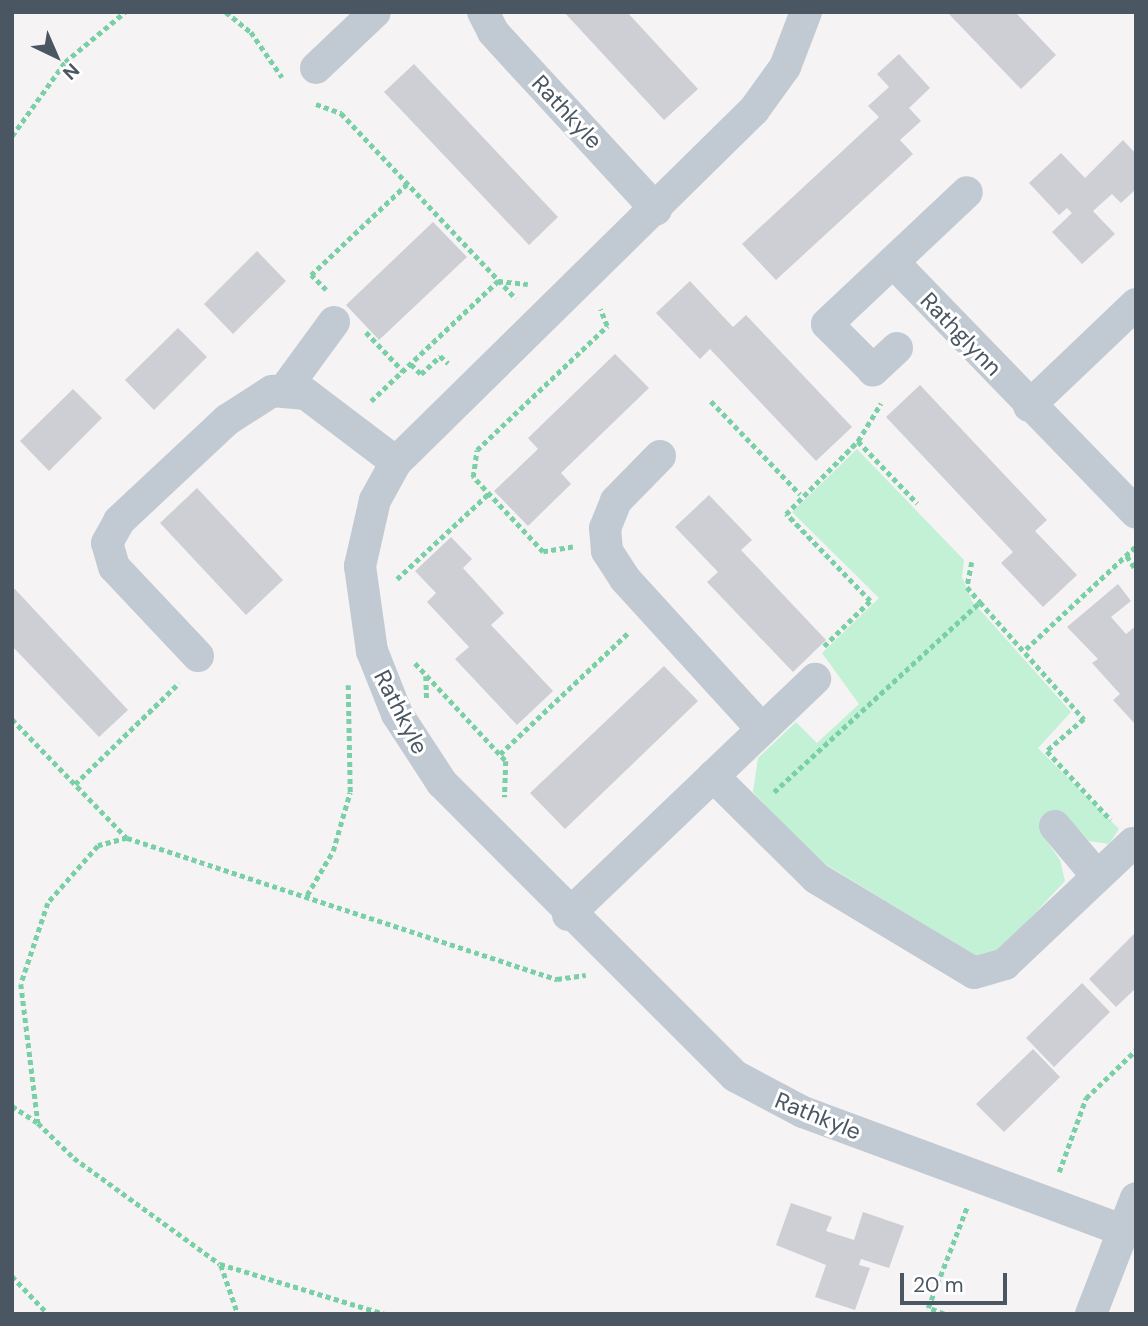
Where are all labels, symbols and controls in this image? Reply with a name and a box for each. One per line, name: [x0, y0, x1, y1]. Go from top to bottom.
north arrow: [21, 21, 91, 91]
text: N: [57, 58, 85, 85]
street label: Rathkyle: [526, 70, 608, 154]
street label: Rathglynn: [915, 287, 1007, 381]
street label: Rathkyle: [368, 665, 434, 759]
street label: Rathkyle: [771, 1086, 865, 1146]
scale bar: [903, 1260, 1010, 1304]
text: 20 m: [913, 1271, 964, 1299]

